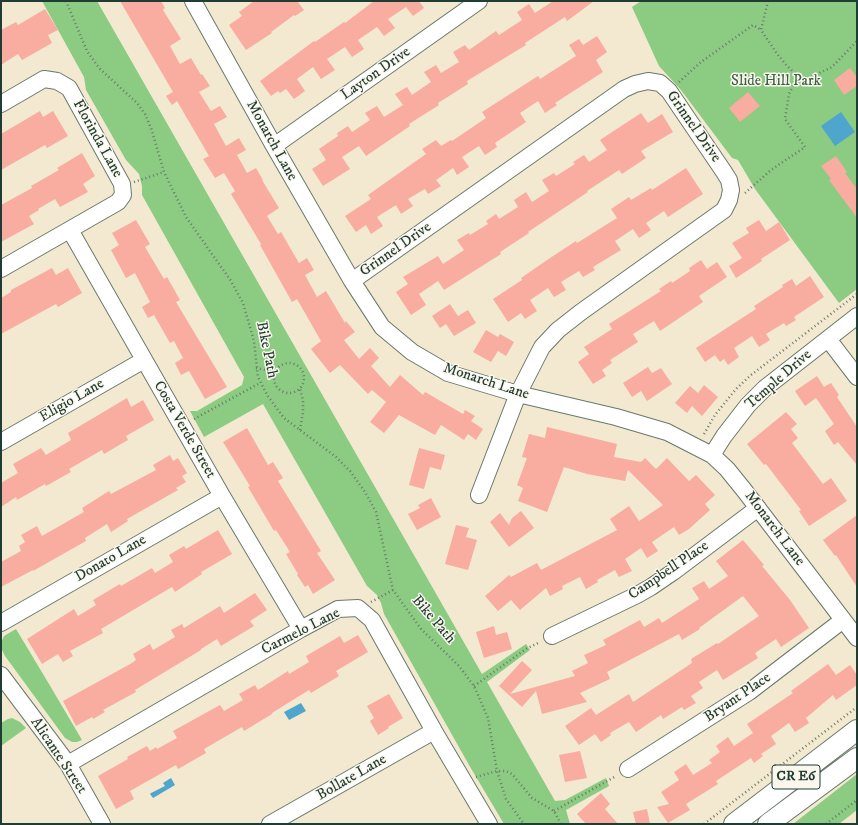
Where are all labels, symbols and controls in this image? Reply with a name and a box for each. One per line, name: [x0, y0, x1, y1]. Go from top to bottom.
street label: Layton Drive: [338, 43, 414, 105]
park label: Slide Hill Park: [731, 73, 821, 91]
street label: Grinnel Drive: [662, 88, 724, 166]
street label: Florinda Lane: [68, 97, 126, 181]
street label: Monarch Lane: [241, 98, 301, 184]
street label: Grinnel Drive: [357, 219, 435, 281]
street label: Bike Path: [251, 320, 281, 380]
street label: Temple Drive: [742, 346, 816, 414]
street label: Monarch Lane: [441, 360, 531, 404]
street label: Eligio Lane: [36, 375, 108, 427]
street label: Costa Verde Street: [149, 378, 219, 482]
street label: Monarch Lane: [740, 488, 808, 570]
street label: Donato Lane: [72, 531, 150, 587]
street label: Campbell Place: [626, 538, 712, 604]
street label: Bike Path: [407, 592, 459, 648]
street label: Carmelo Lane: [259, 605, 343, 659]
street label: Bryant Place: [701, 669, 775, 727]
street label: Alicante Street: [26, 714, 90, 798]
street label: Bollate Lane: [314, 751, 390, 805]
road number: CR E6: [772, 765, 820, 789]

